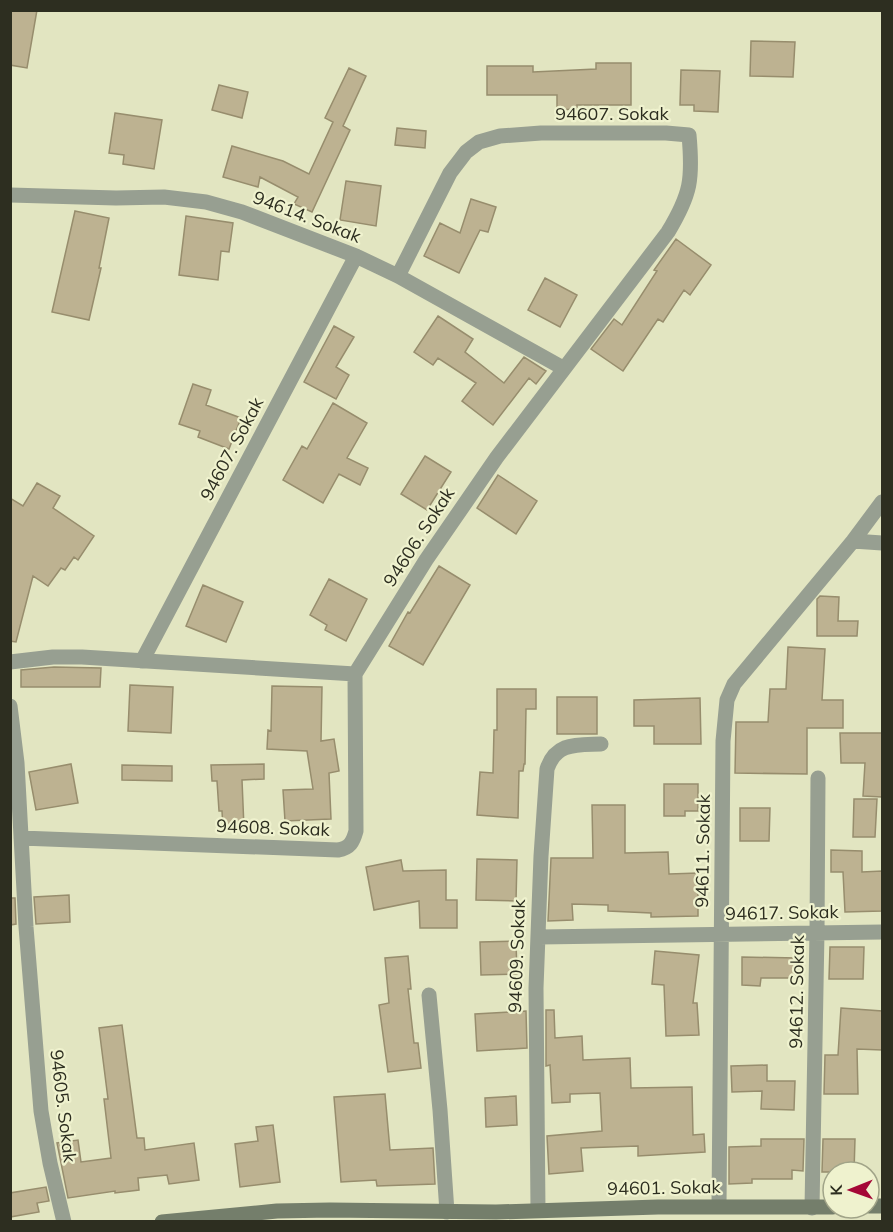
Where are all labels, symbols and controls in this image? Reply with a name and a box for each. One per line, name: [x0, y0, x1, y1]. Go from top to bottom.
street label: 94607. Sokak: [555, 102, 669, 125]
street label: 94614. Sokak: [250, 185, 365, 248]
street label: 94607. Sokak: [195, 393, 269, 504]
street label: 94606. Sokak: [378, 482, 460, 591]
street label: 94611. Sokak: [690, 793, 715, 908]
street label: 94608. Sokak: [216, 814, 331, 841]
street label: 94609. Sokak: [503, 898, 530, 1013]
street label: 94617. Sokak: [725, 900, 840, 925]
street label: 94612. Sokak: [784, 934, 809, 1049]
street label: 94605. Sokak: [45, 1048, 82, 1164]
north arrow: [821, 1160, 881, 1220]
street label: 94601. Sokak: [607, 1175, 722, 1200]
text: K: [826, 1183, 846, 1196]

